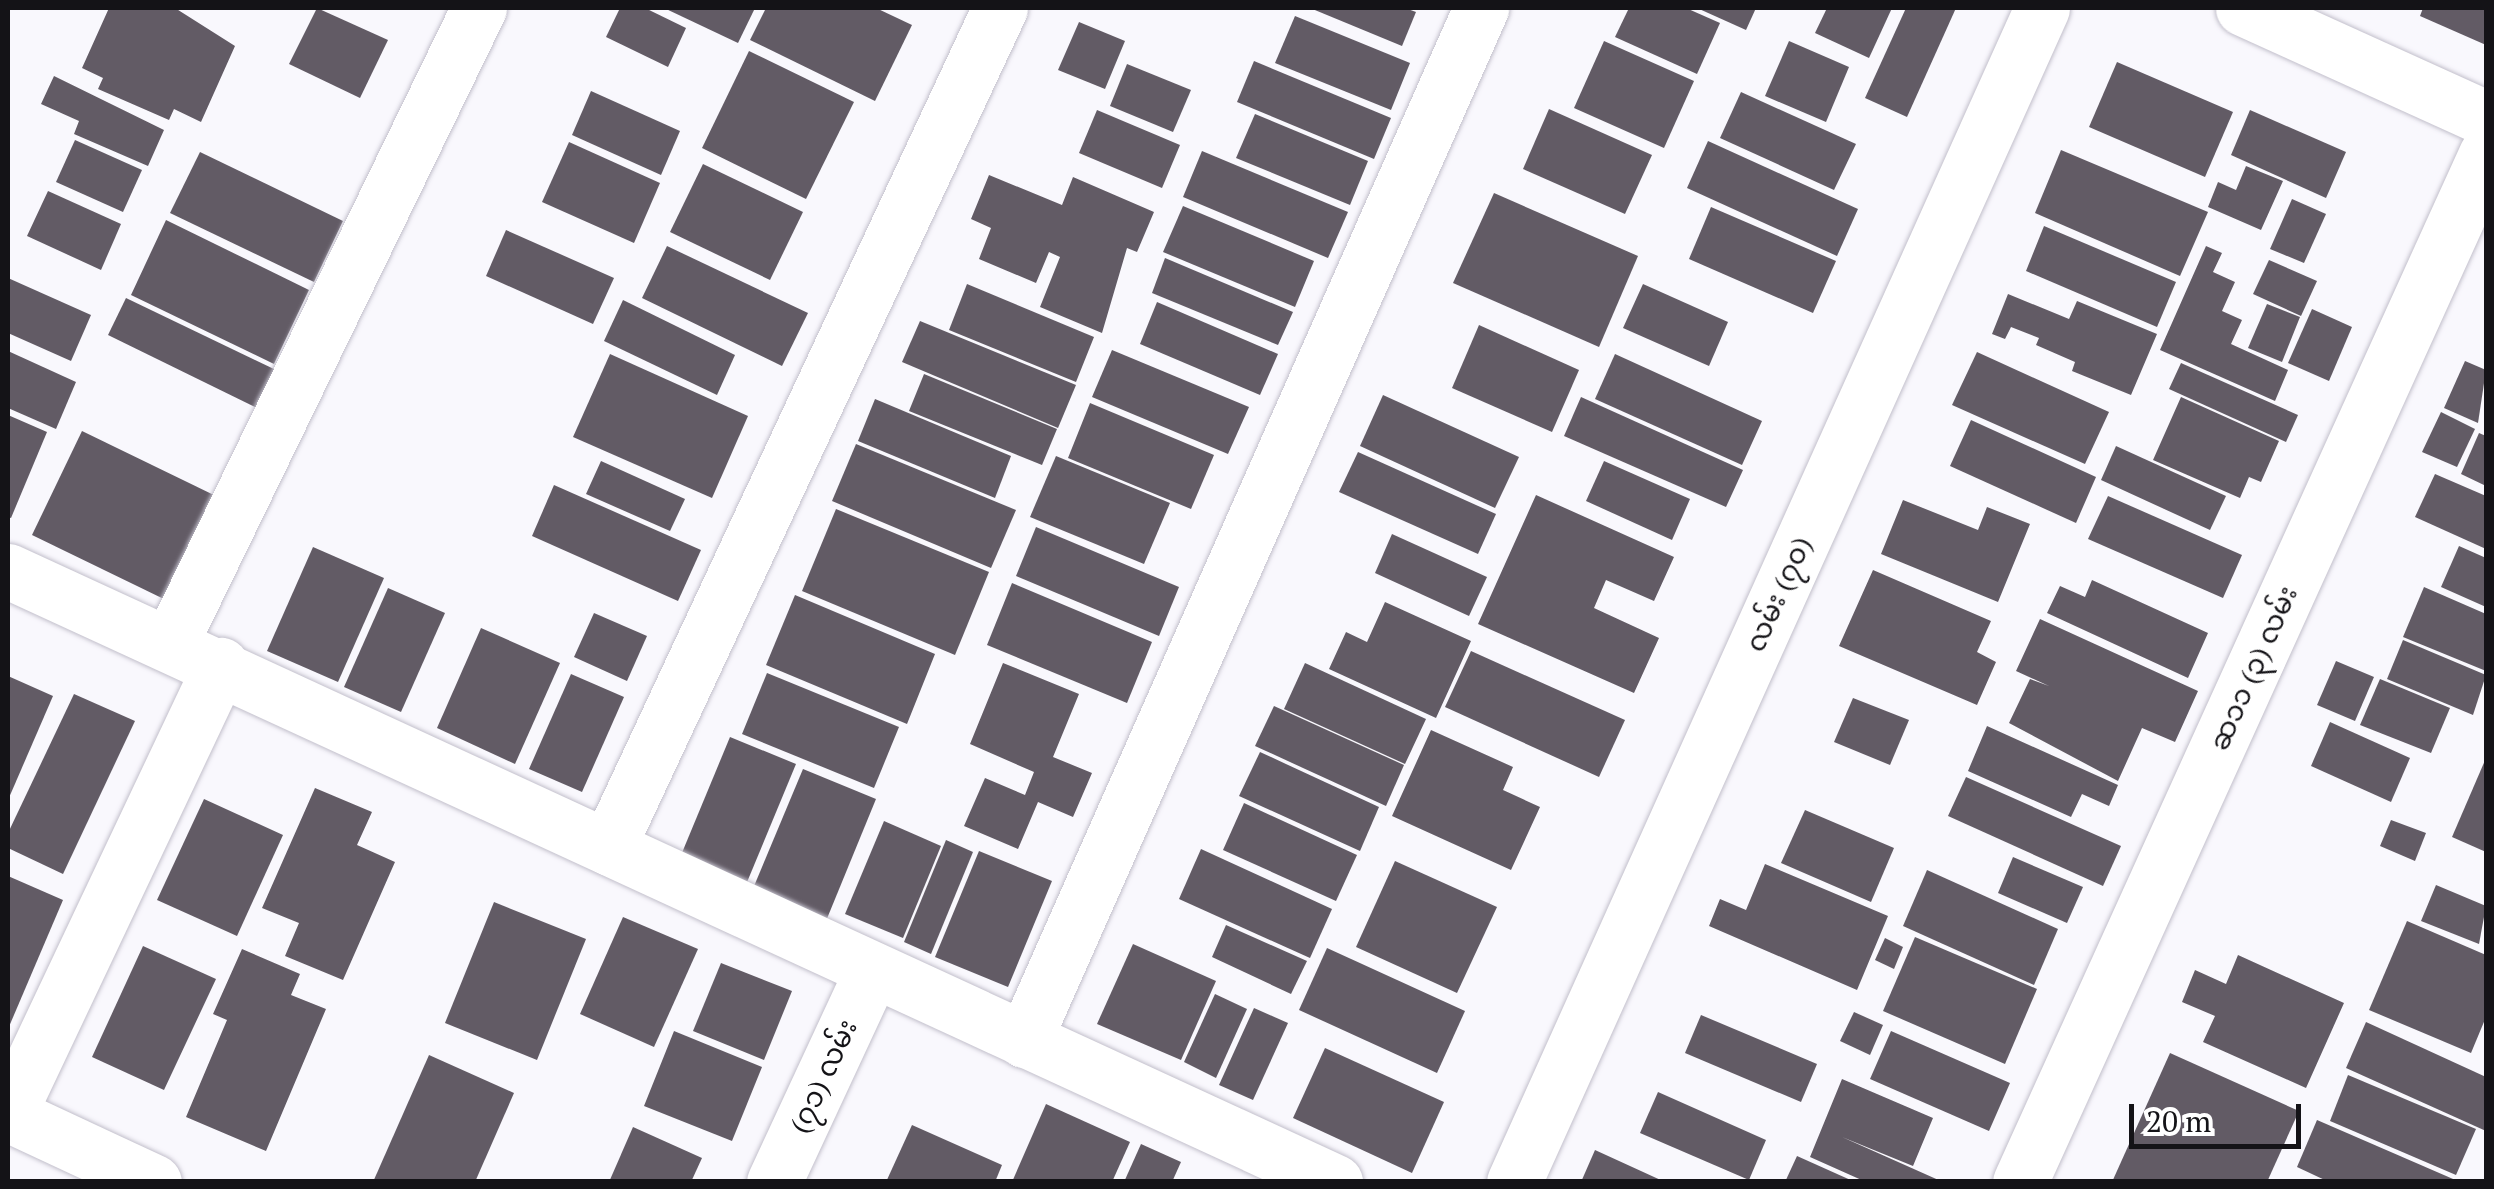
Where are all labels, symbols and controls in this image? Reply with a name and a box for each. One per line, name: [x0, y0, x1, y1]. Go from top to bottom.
street label: လမ်း (၇၀): [1738, 531, 1818, 657]
street label: ဆ၁၁ (၃) လမ်း: [2202, 580, 2304, 756]
street label: (၇၁) လမ်း: [782, 1014, 864, 1138]
scale bar: [2134, 1084, 2306, 1146]
text: 20 m: [2146, 1101, 2211, 1141]

